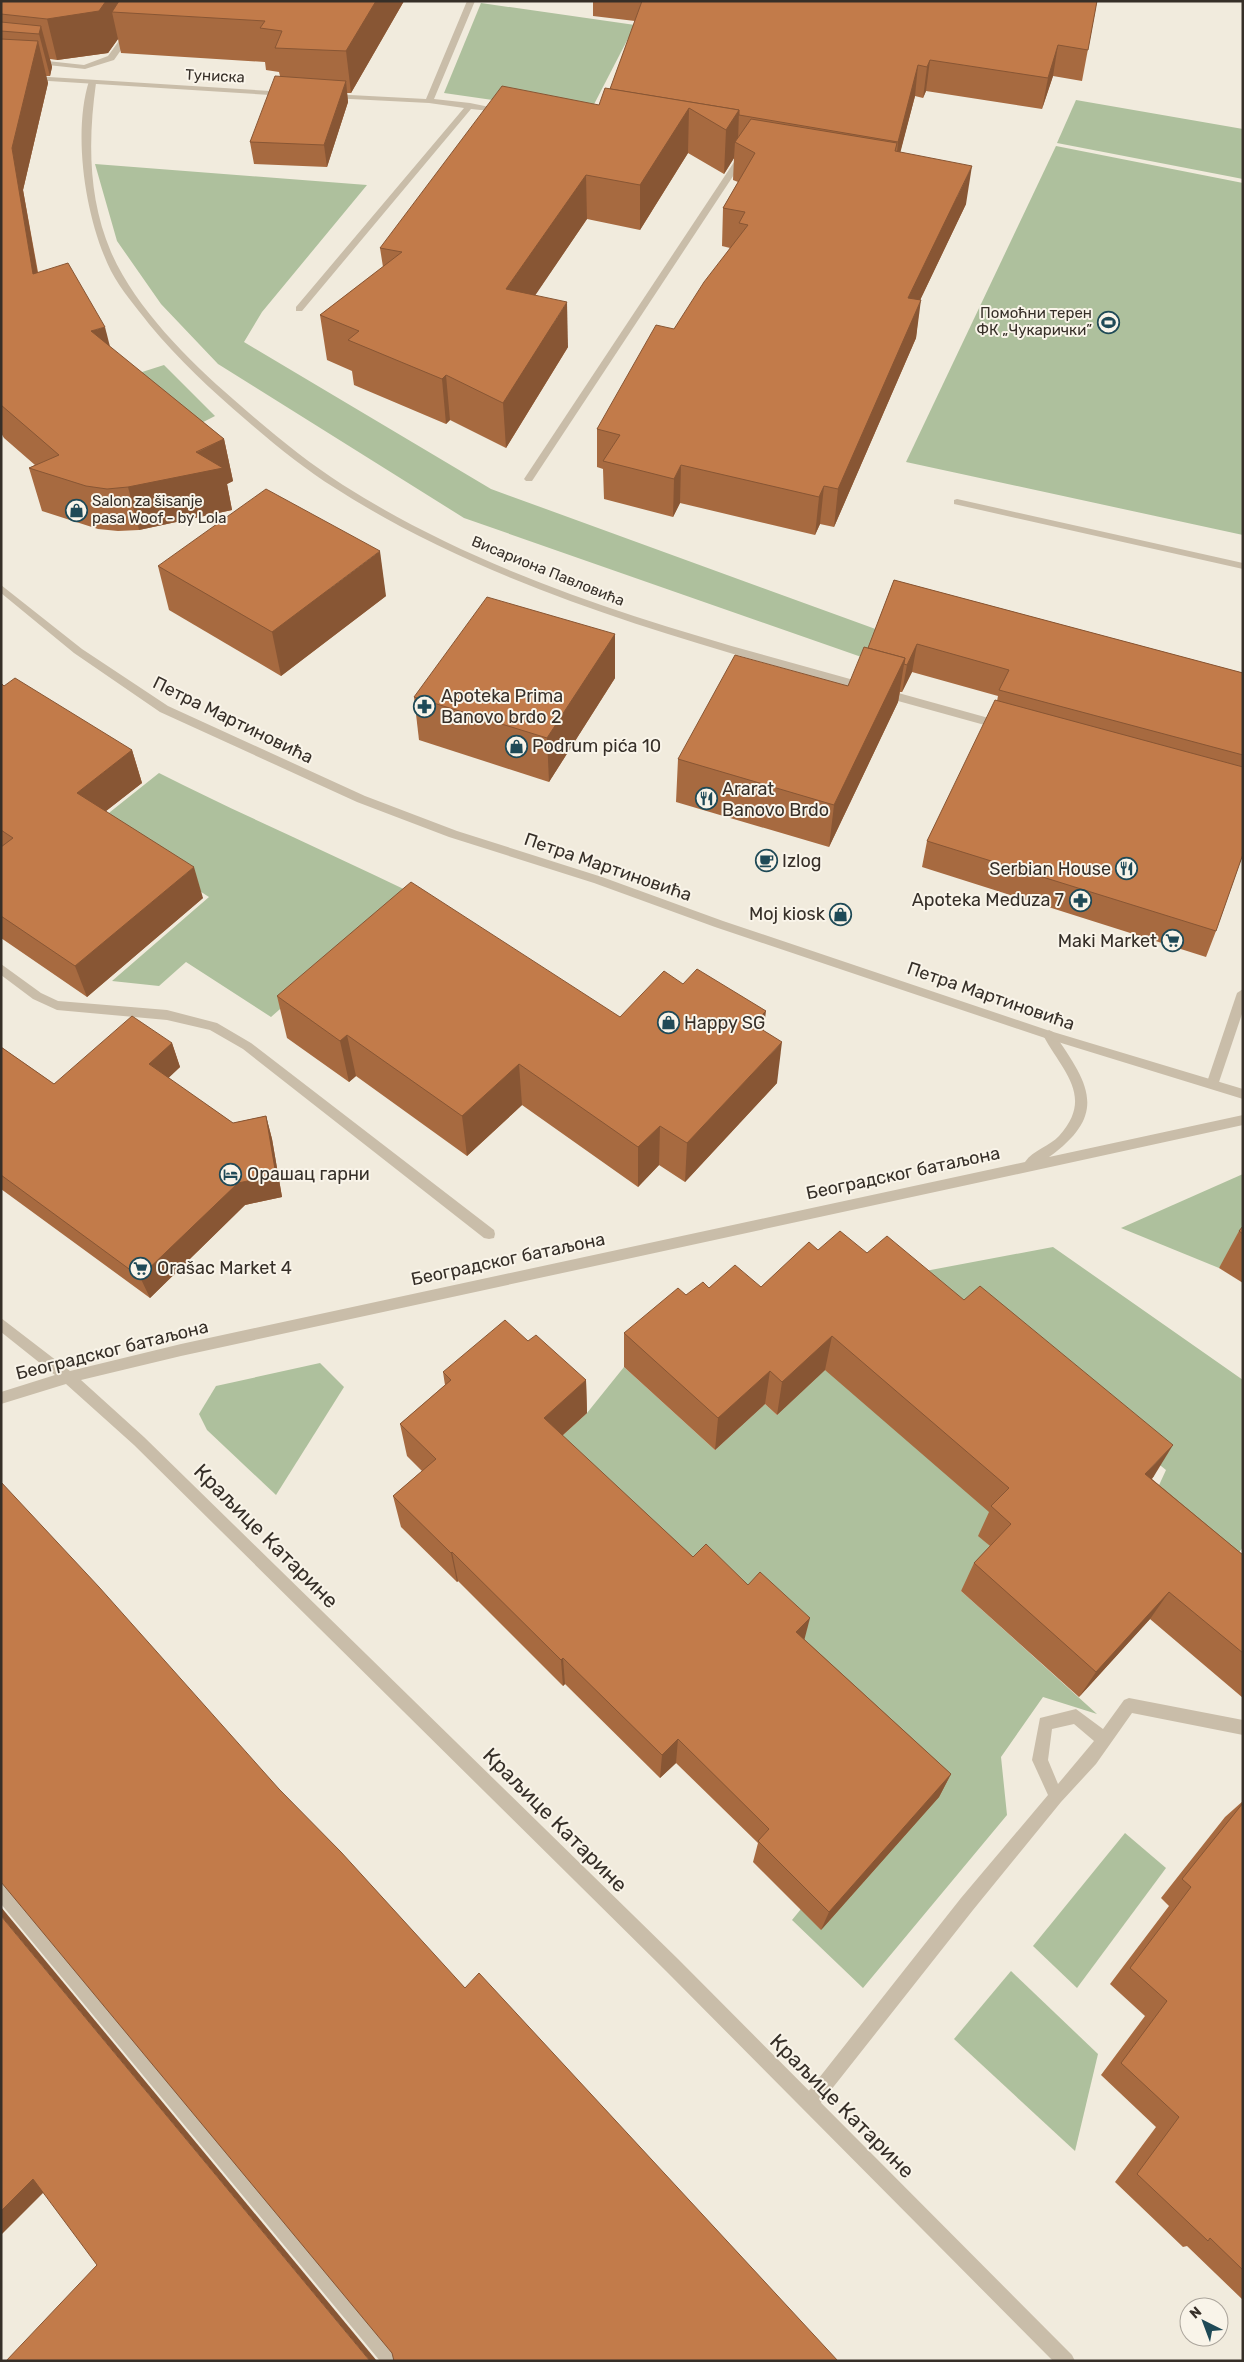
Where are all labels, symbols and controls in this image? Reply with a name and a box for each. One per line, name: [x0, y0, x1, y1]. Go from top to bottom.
street label: Туниска: [185, 65, 245, 87]
place label: Помоћни терен ФК „Чукарички”: [976, 304, 1092, 339]
sports icon: Помоћни терен ФК „Чукарички”: [1096, 310, 1120, 334]
place label: Salon za šisanje pasa Woof - by Lola: [92, 492, 226, 527]
shop icon: Salon za šisanje pasa Woof - by Lola: [64, 498, 88, 522]
street label: Висариона Павловића: [469, 532, 627, 610]
street label: Петра Мартиновића: [149, 672, 317, 768]
place label: Apoteka Prima Banovo brdo 2: [441, 685, 563, 728]
pharmacy icon: Apoteka Prima Banovo brdo 2: [413, 694, 437, 718]
shop icon: Podrum pića 10: [504, 734, 528, 758]
place label: Podrum pića 10: [532, 735, 661, 757]
place label: Ararat Banovo Brdo: [722, 778, 829, 821]
restaurant icon: Ararat Banovo Brdo: [694, 787, 718, 811]
street label: Петра Мартиновића: [521, 828, 695, 906]
cafe icon: Izlog: [754, 849, 778, 873]
place label: Izlog: [782, 850, 822, 872]
restaurant icon: Serbian House: [1115, 857, 1139, 881]
place label: Serbian House: [989, 858, 1111, 880]
pharmacy icon: Apoteka Meduza 7: [1068, 888, 1092, 912]
place label: Apoteka Meduza 7: [912, 889, 1064, 911]
shop icon: Moj kiosk: [829, 902, 853, 926]
place label: Moj kiosk: [749, 903, 826, 925]
supermarket icon: Maki Market: [1161, 929, 1185, 953]
place label: Maki Market: [1058, 930, 1157, 952]
street label: Петра Мартиновића: [904, 957, 1078, 1035]
shop icon: Happy SG: [656, 1011, 680, 1035]
place label: Happy SG: [684, 1012, 765, 1034]
street label: Београдског батаљона: [804, 1142, 1002, 1204]
hotel icon: Орашац гарни: [219, 1162, 243, 1186]
place label: Орашац гарни: [247, 1163, 370, 1185]
street label: Београдског батаљона: [409, 1228, 607, 1290]
supermarket icon: Orašac Market 4: [129, 1256, 153, 1280]
place label: Orašac Market 4: [157, 1257, 292, 1279]
street label: Београдског батаљона: [13, 1315, 211, 1385]
street label: Краљице Катарине: [189, 1458, 344, 1613]
street label: Краљице Катарине: [478, 1742, 633, 1897]
street label: Краљице Катарине: [765, 2028, 920, 2183]
north arrow: [1179, 2297, 1229, 2347]
text: N: [1186, 2303, 1205, 2322]

